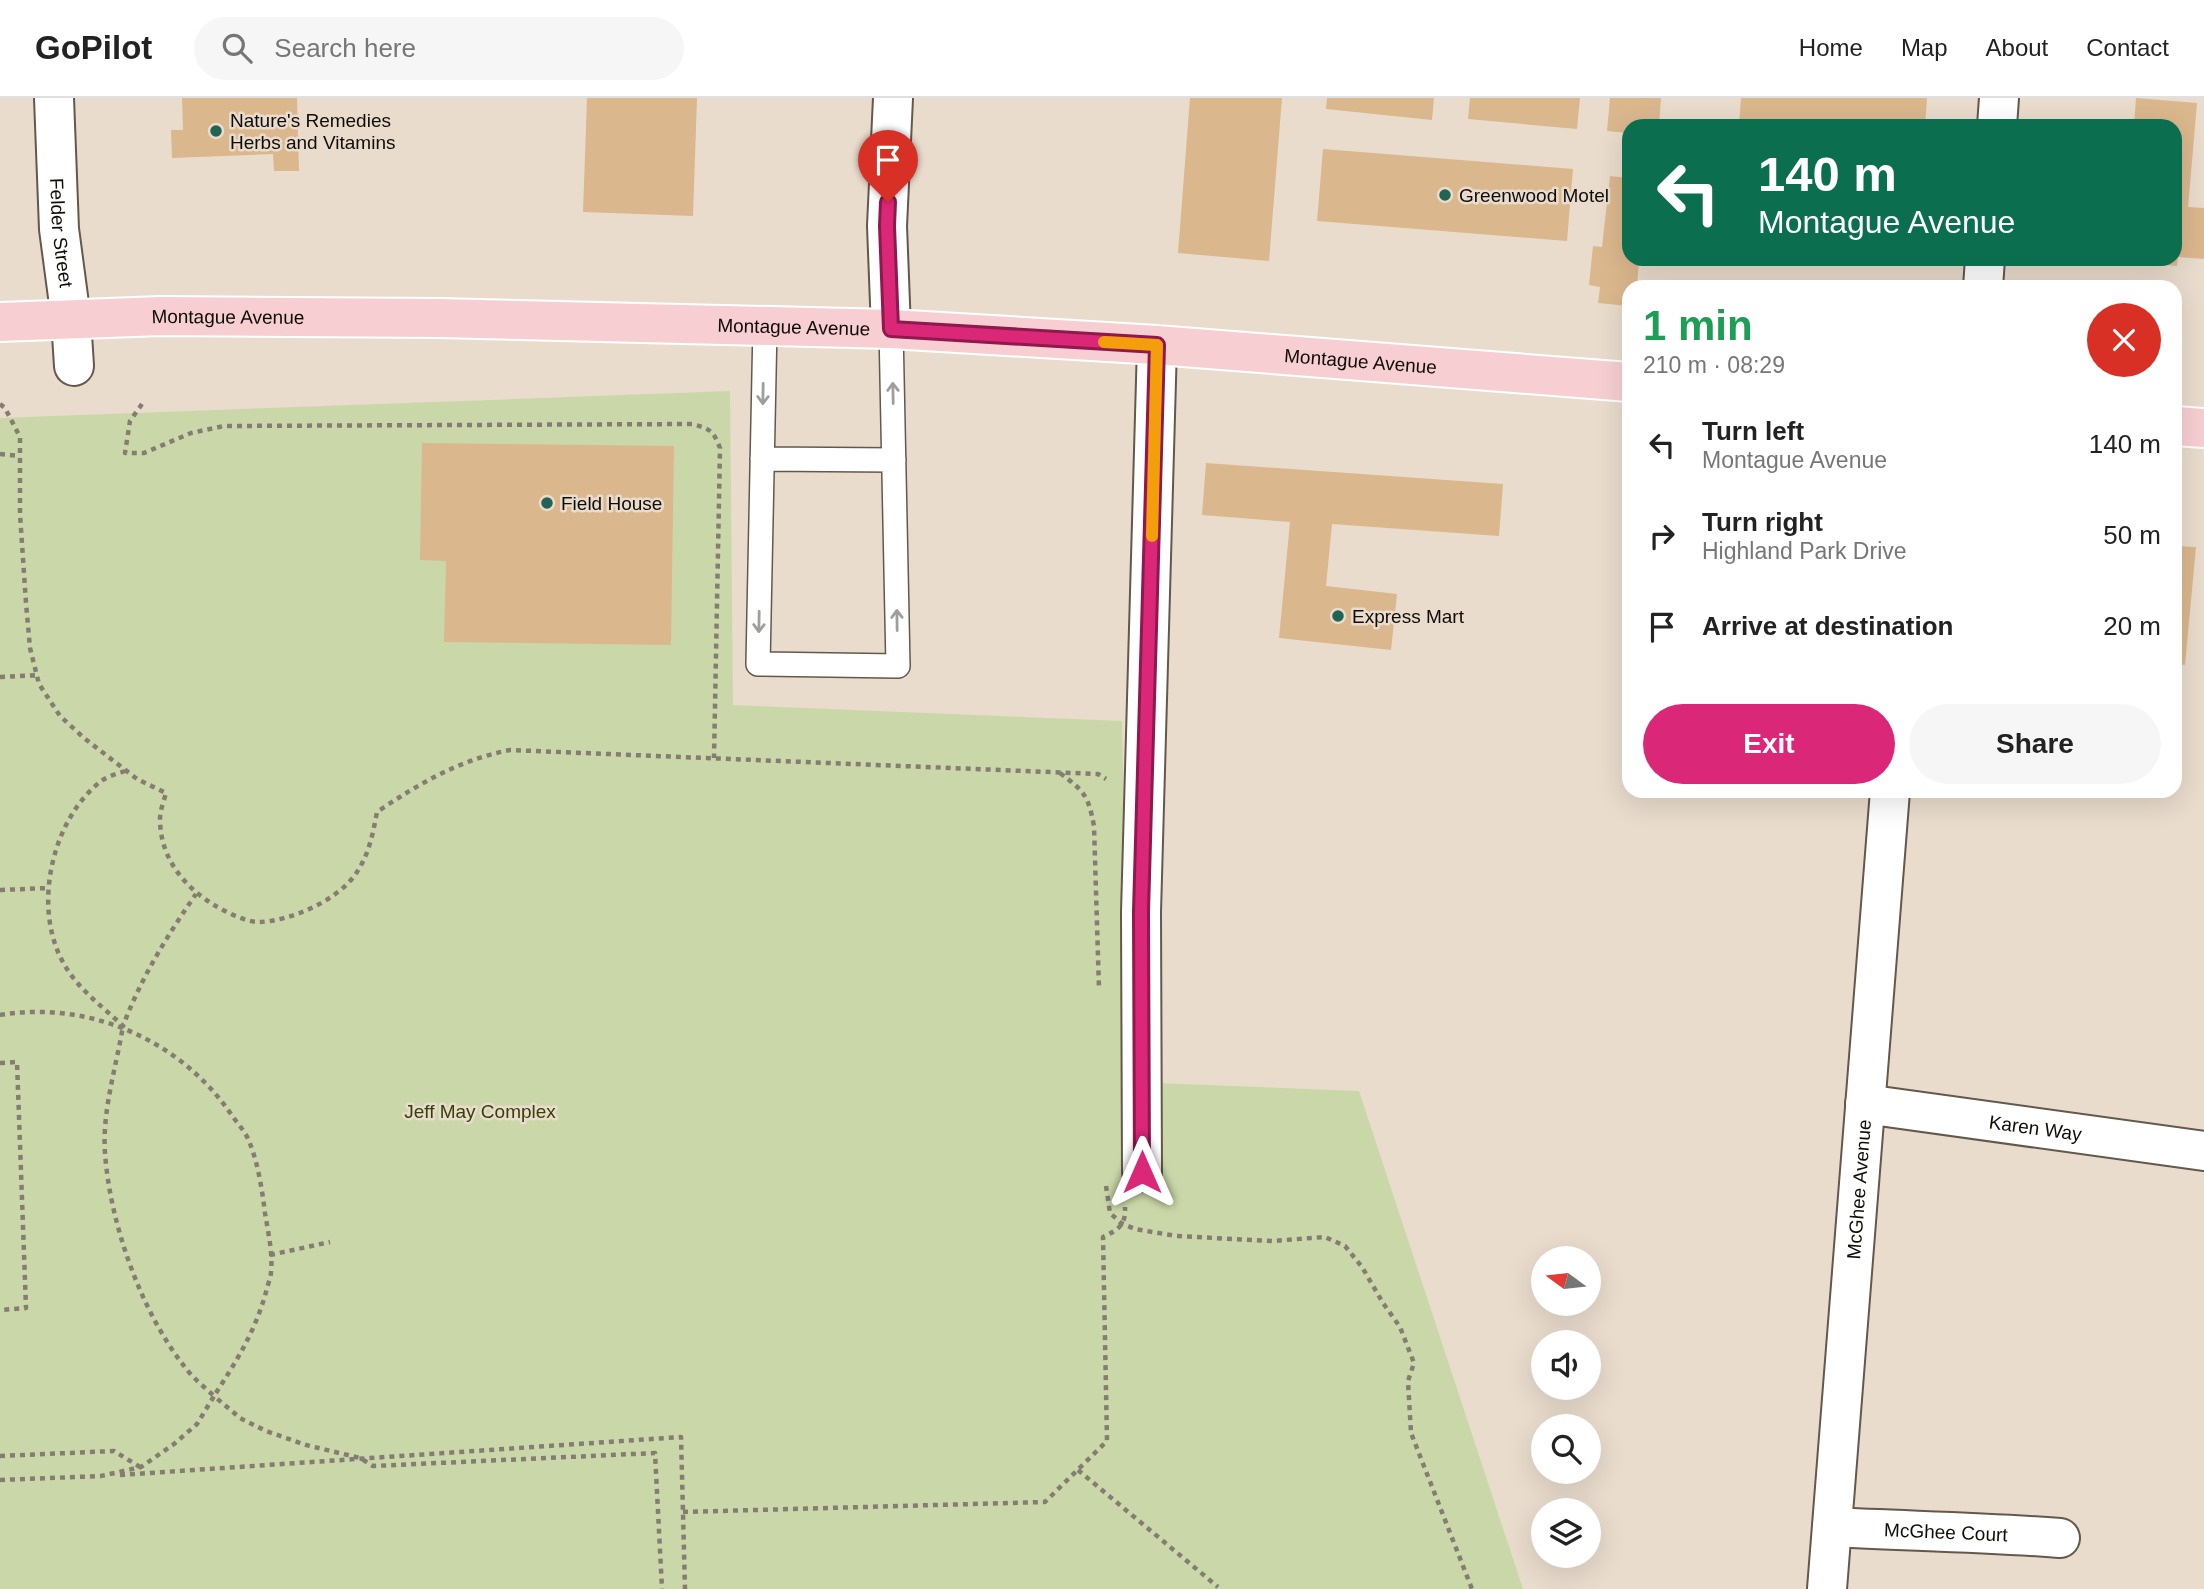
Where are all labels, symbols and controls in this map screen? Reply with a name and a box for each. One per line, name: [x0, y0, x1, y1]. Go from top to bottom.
search box: [194, 17, 684, 80]
text: GoPilot: [35, 29, 152, 66]
icon: search: [218, 29, 256, 67]
text: Search here: [274, 33, 416, 63]
text: Home: [1799, 34, 1863, 61]
text: Map: [1901, 34, 1948, 61]
text: About: [1986, 34, 2048, 61]
text: Contact: [2086, 34, 2169, 61]
place label: Nature's Remedies Herbs and Vitamins: [230, 110, 395, 153]
marker: Nature's Remedies Herbs and Vitamins: [208, 123, 224, 139]
pin: [858, 130, 918, 202]
icon: arrive: [869, 141, 907, 179]
icon: left: [1643, 147, 1734, 238]
text: 140 m: [1758, 147, 1897, 201]
street label: Felder Street: [47, 178, 77, 289]
place label: Greenwood Motel: [1459, 185, 1609, 206]
marker: Greenwood Motel: [1437, 187, 1453, 203]
text: Montague Avenue: [1758, 204, 2015, 240]
text: 1 min: [1643, 302, 1753, 349]
button: close: [2087, 303, 2161, 377]
street label: Montague Avenue: [151, 305, 304, 328]
street label: Montague Avenue: [717, 314, 870, 339]
street label: Montague Avenue: [1284, 345, 1438, 377]
text: 210 m · 08:29: [1643, 352, 1785, 378]
one-way arrow: [886, 381, 900, 404]
one-way arrow: [757, 382, 770, 405]
text: Turn left: [1702, 416, 1804, 446]
icon: left: [1643, 426, 1681, 464]
text: 140 m: [2089, 429, 2161, 459]
text: Montague Avenue: [1702, 447, 1887, 473]
place label: Field House: [561, 493, 662, 514]
marker: Field House: [539, 495, 555, 511]
text: Turn right: [1702, 507, 1823, 537]
icon: right: [1643, 517, 1681, 555]
text: 50 m: [2103, 520, 2161, 550]
text: Highland Park Drive: [1702, 538, 1907, 564]
place label: Express Mart: [1352, 606, 1465, 627]
marker: Express Mart: [1330, 608, 1346, 624]
icon: arrive: [1643, 608, 1681, 646]
one-way arrow: [890, 609, 904, 632]
one-way arrow: [752, 610, 766, 633]
text: Arrive at destination: [1702, 611, 1953, 641]
text: 20 m: [2103, 611, 2161, 641]
button: Exit: [1643, 704, 1895, 784]
button: Share: [1909, 704, 2161, 784]
park label: Jeff May Complex: [404, 1101, 556, 1122]
street label: Karen Way: [1988, 1111, 2084, 1144]
street label: McGhee Avenue: [1843, 1119, 1875, 1260]
position arrow: [1105, 1135, 1179, 1209]
north arrow: [1531, 1246, 1601, 1316]
map controls: [1531, 1246, 1601, 1568]
button: sound: [1531, 1330, 1601, 1400]
button: search: [1531, 1414, 1601, 1484]
button: layers: [1531, 1498, 1601, 1568]
street label: McGhee Court: [1884, 1519, 2009, 1545]

